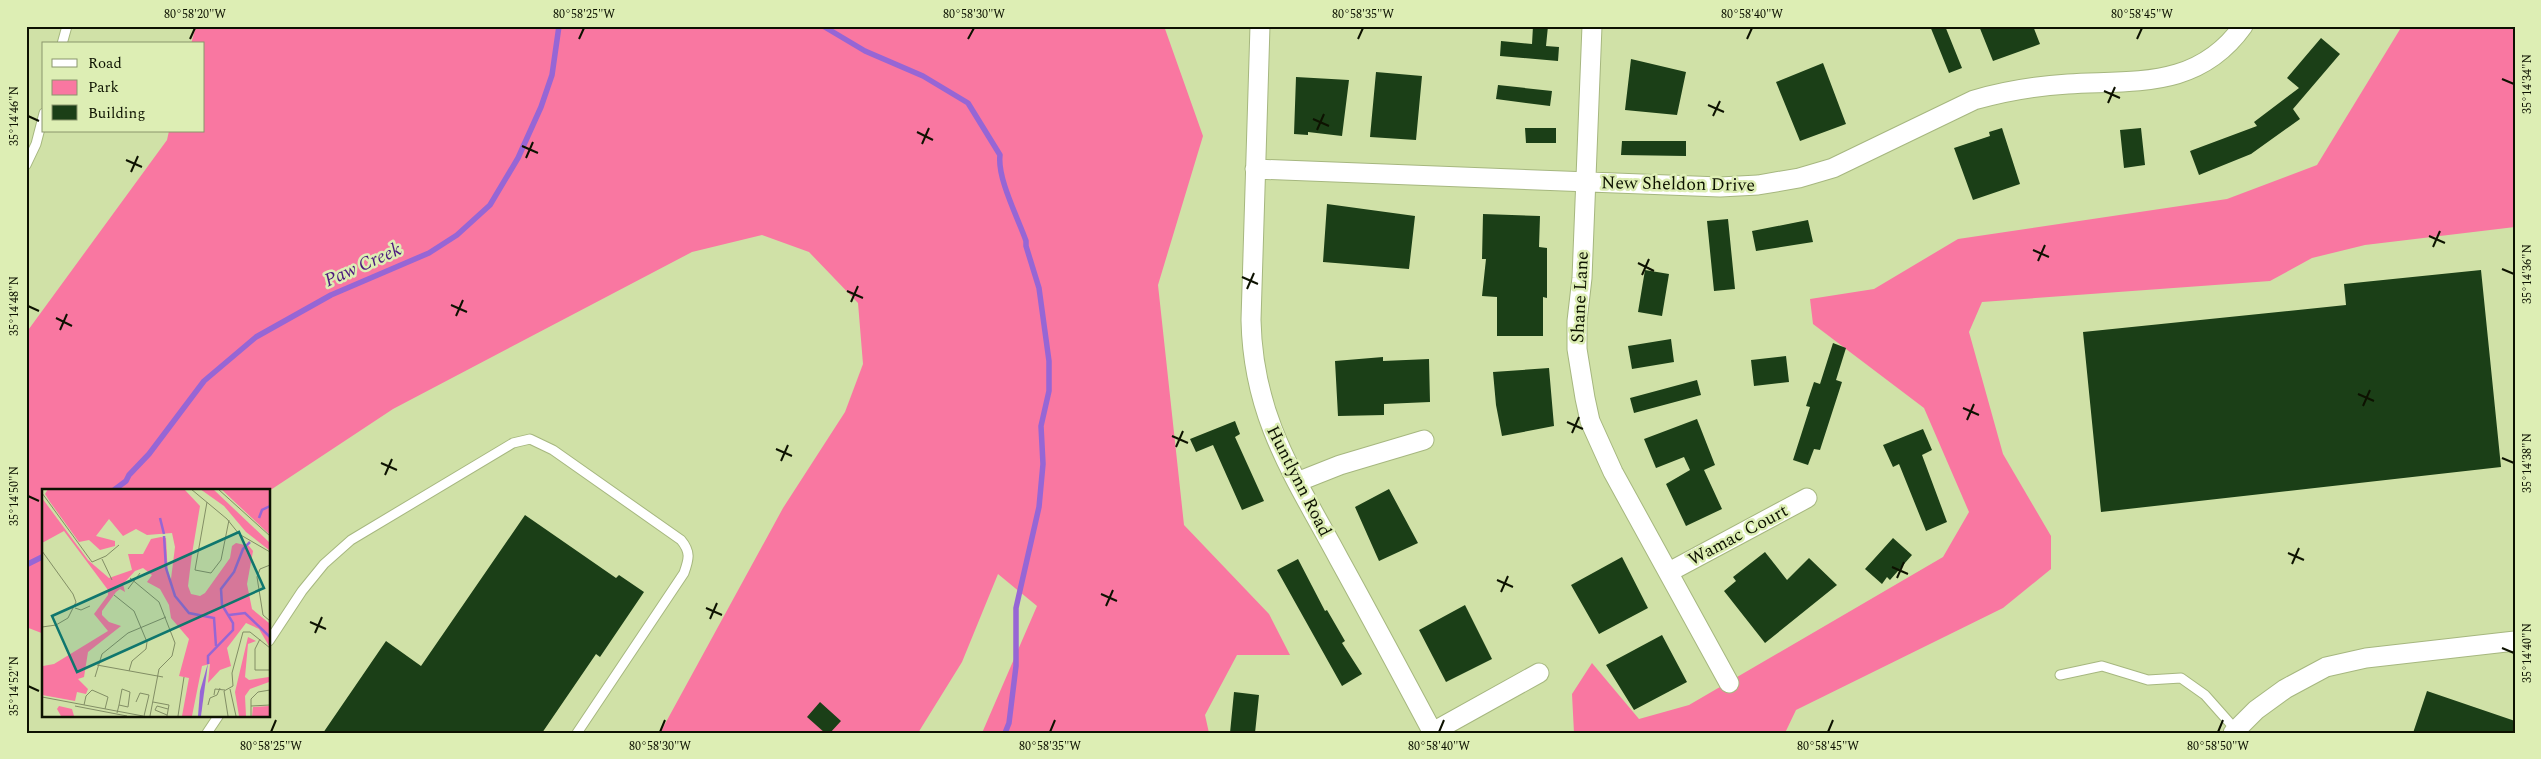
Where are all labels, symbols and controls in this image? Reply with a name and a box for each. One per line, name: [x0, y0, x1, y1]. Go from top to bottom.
text: 80°58'20"W: [164, 5, 226, 24]
text: 80°58'25"W: [553, 5, 615, 24]
text: 80°58'30"W: [943, 5, 1005, 24]
text: 80°58'35"W: [1332, 5, 1394, 24]
text: 80°58'40"W: [1721, 5, 1783, 24]
text: 80°58'45"W: [2111, 5, 2173, 24]
legend: [42, 42, 205, 132]
text: Road: [88, 52, 122, 75]
text: 35°14'34"N: [2518, 54, 2537, 114]
text: Park: [88, 76, 119, 99]
text: 35°14'46"N: [5, 86, 24, 146]
text: Building: [88, 102, 145, 125]
street label: New Sheldon Drive: [1601, 169, 1755, 199]
water label: Paw Creek: [320, 235, 406, 295]
text: 35°14'36"N: [2518, 244, 2537, 304]
street label: Shane Lane: [1564, 250, 1596, 344]
text: 35°14'48"N: [5, 276, 24, 336]
street label: Huntlynn Road: [1259, 421, 1339, 541]
text: 35°14'38"N: [2518, 433, 2537, 493]
text: 35°14'50"N: [5, 466, 24, 526]
inset map: [42, 489, 270, 716]
street label: Wamac Court: [1683, 497, 1793, 573]
text: 35°14'40"N: [2518, 623, 2537, 683]
text: 35°14'52"N: [5, 656, 24, 716]
text: 80°58'25"W: [240, 737, 302, 756]
text: 80°58'30"W: [629, 737, 691, 756]
text: 80°58'35"W: [1019, 737, 1081, 756]
text: 80°58'40"W: [1408, 737, 1470, 756]
text: 80°58'45"W: [1797, 737, 1859, 756]
text: 80°58'50"W: [2187, 737, 2249, 756]

